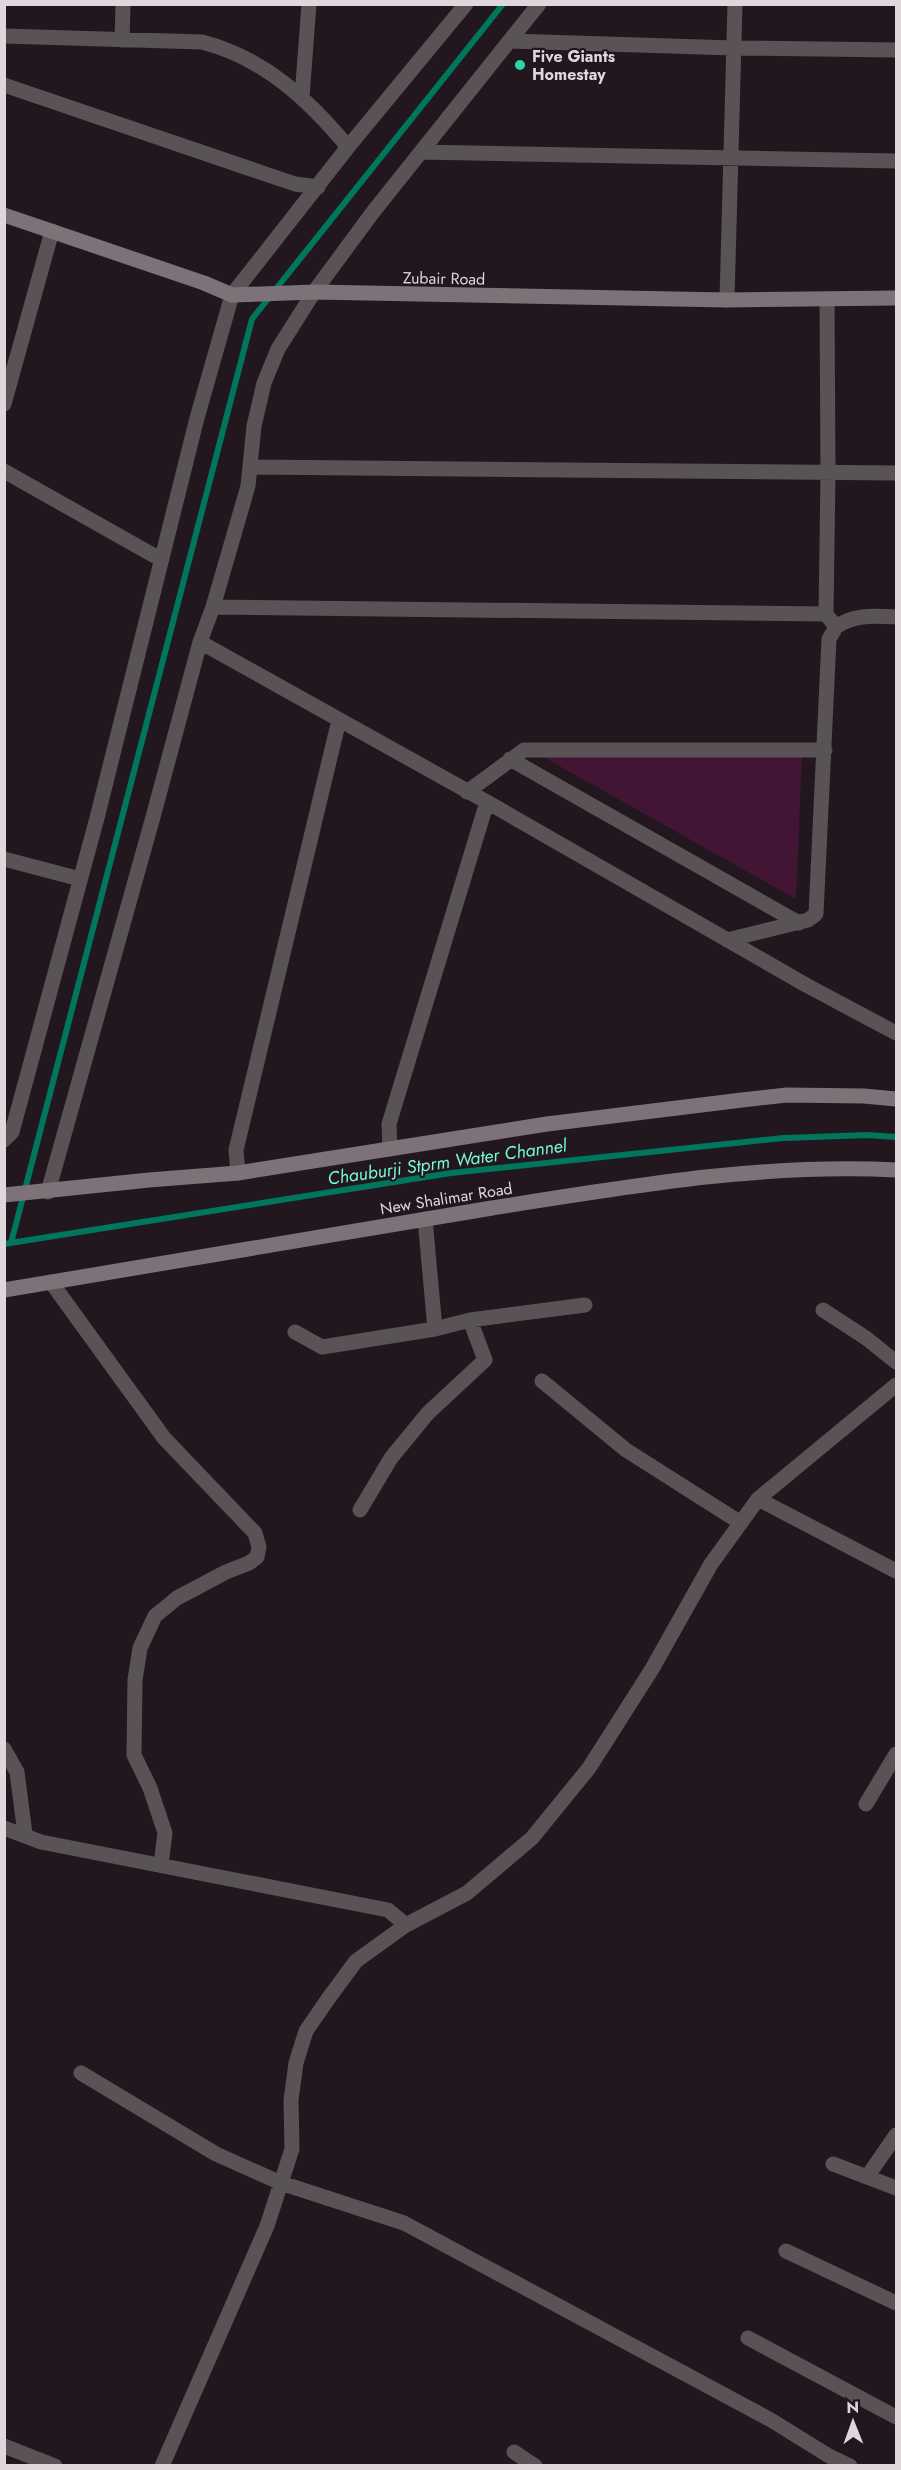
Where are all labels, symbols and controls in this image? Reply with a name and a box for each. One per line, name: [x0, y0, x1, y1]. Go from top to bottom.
place label: Five Giants Homestay: [532, 45, 615, 86]
marker: Five Giants Homestay: [513, 58, 527, 72]
street label: Zubair Road: [403, 266, 485, 291]
water label: Chauburji Stprm Water Channel: [326, 1132, 569, 1192]
street label: New Shalimar Road: [378, 1177, 514, 1220]
north arrow: [823, 2392, 883, 2452]
text: N: [846, 2396, 859, 2419]

